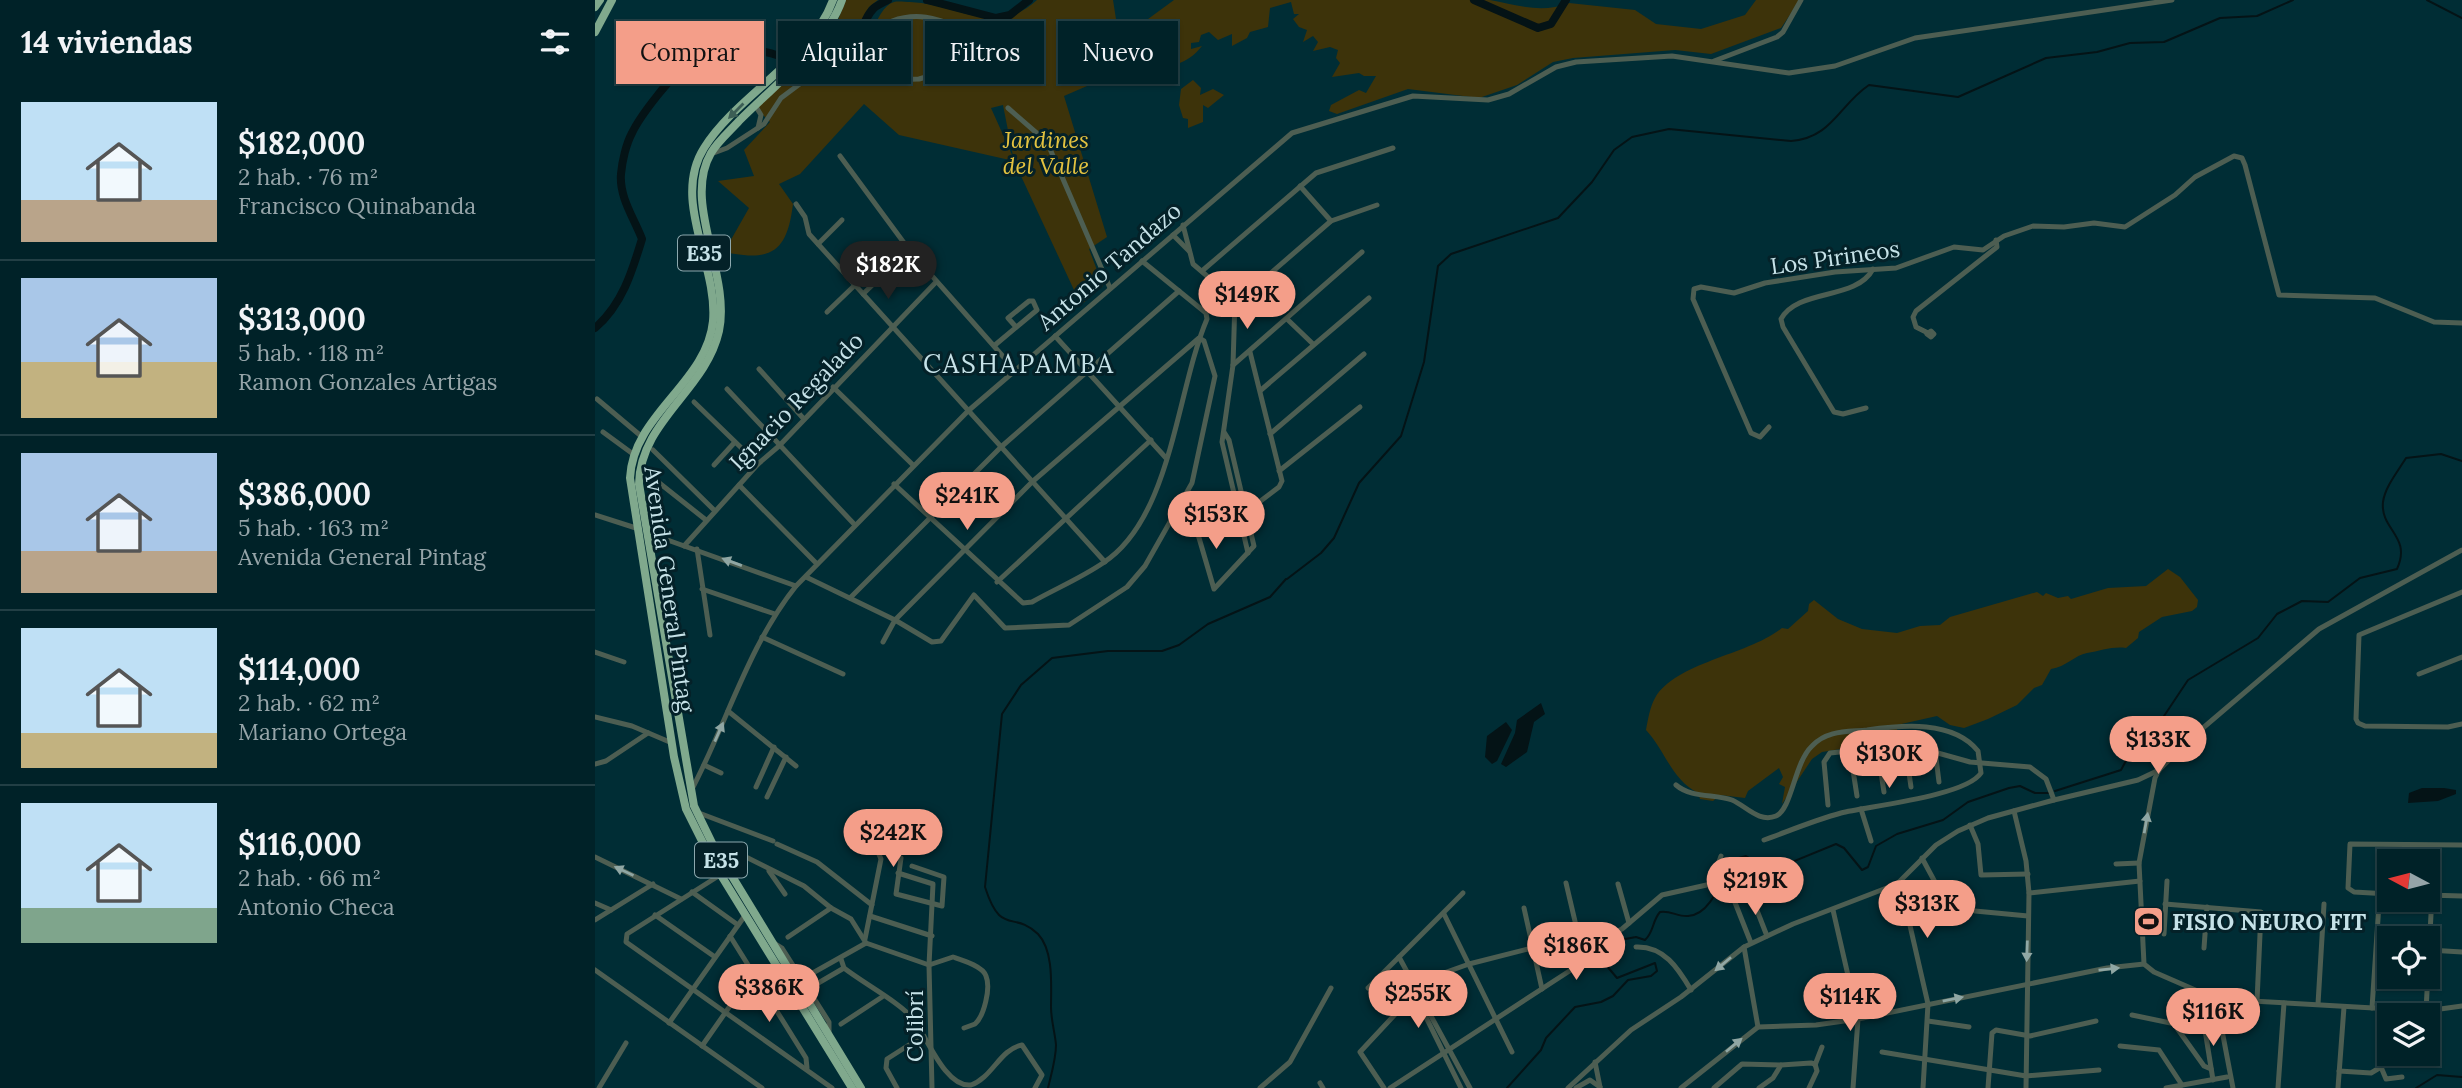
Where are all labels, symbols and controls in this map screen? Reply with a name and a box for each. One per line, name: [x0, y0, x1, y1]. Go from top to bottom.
chip: Comprar: [616, 21, 764, 84]
chip: Alquilar: [778, 21, 911, 84]
chip: Filtros: [925, 21, 1044, 84]
chip: Nuevo: [1058, 21, 1178, 84]
text: 14 viviendas: [21, 23, 193, 61]
icon: filters: [536, 23, 574, 61]
one-way arrow: [727, 103, 744, 120]
text: $182,000: [238, 124, 365, 162]
park label: Jardines del Valle: [1002, 125, 1089, 180]
icon: home: [77, 130, 161, 214]
text: 2 hab. · 76 m²: [238, 162, 378, 191]
text: Francisco Quinabanda: [238, 191, 476, 220]
street label: Antonio Tandazo: [1030, 196, 1187, 337]
street label: Los Pirineos: [1768, 234, 1902, 280]
road number: E35: [678, 236, 730, 270]
pin: $182K: [839, 242, 937, 301]
text: $182K: [856, 249, 920, 278]
pin: $149K: [1198, 272, 1296, 331]
text: $149K: [1214, 279, 1280, 308]
text: $313,000: [238, 300, 366, 338]
icon: home: [77, 306, 161, 390]
street label: Ignacio Regalado: [723, 326, 869, 476]
text: 5 hab. · 118 m²: [238, 338, 384, 367]
district label: CASHAPAMBA: [923, 347, 1115, 380]
text: Ramon Gonzales Artigas: [238, 367, 497, 396]
street label: Avenida General Pintag: [638, 463, 702, 715]
pin: $241K: [918, 472, 1016, 532]
text: $386,000: [238, 475, 371, 513]
text: $241K: [935, 480, 999, 509]
icon: home: [77, 481, 161, 565]
pin: $153K: [1167, 491, 1265, 551]
text: $153K: [1184, 499, 1248, 528]
text: 5 hab. · 163 m²: [238, 513, 389, 542]
text: Avenida General Pintag: [238, 542, 486, 571]
one-way arrow: [722, 557, 743, 568]
text: $114,000: [238, 650, 361, 688]
icon: home: [77, 656, 161, 740]
text: 2 hab. · 62 m²: [238, 688, 380, 717]
pin: $133K: [2109, 716, 2207, 776]
text: Mariano Ortega: [238, 717, 407, 746]
one-way arrow: [713, 722, 725, 742]
text: $133K: [2126, 724, 2191, 753]
pin: $130K: [1840, 730, 1938, 790]
text: $130K: [1856, 738, 1922, 767]
pin: $242K: [844, 810, 942, 869]
one-way arrow: [2141, 812, 2152, 834]
text: $242K: [860, 817, 927, 846]
text: $116,000: [238, 825, 362, 863]
icon: home: [77, 831, 161, 915]
road number: E35: [695, 842, 747, 878]
north arrow: [2377, 849, 2439, 912]
map controls: [2377, 849, 2440, 1066]
pin: $219K: [1706, 858, 1804, 917]
text: 2 hab. · 66 m²: [238, 863, 381, 892]
one-way arrow: [614, 865, 634, 876]
text: $219K: [1723, 865, 1787, 894]
pin: $313K: [1878, 880, 1976, 940]
text: $313K: [1895, 888, 1960, 917]
text: Antonio Checa: [238, 892, 395, 921]
sports icon: FISIO NEURO FIT: [2132, 904, 2166, 938]
place label: FISIO NEURO FIT: [2172, 907, 2366, 936]
pin: $186K: [1527, 922, 1625, 982]
button: locate: [2377, 926, 2440, 989]
text: $186K: [1543, 930, 1609, 959]
one-way arrow: [2021, 941, 2032, 963]
one-way arrow: [1714, 956, 1732, 972]
one-way arrow: [2098, 963, 2120, 974]
pin: $386K: [720, 964, 818, 1024]
pin: $255K: [1369, 970, 1467, 1030]
text: $386K: [734, 972, 804, 1001]
pin: $114K: [1801, 974, 1899, 1033]
text: $255K: [1385, 978, 1452, 1007]
text: $114K: [1819, 981, 1881, 1010]
pin: $116K: [2164, 988, 2262, 1048]
street label: Colibrí: [900, 990, 929, 1062]
one-way arrow: [1942, 993, 1964, 1004]
text: $116K: [2182, 996, 2244, 1025]
button: layers: [2377, 1003, 2440, 1066]
one-way arrow: [1725, 1037, 1743, 1053]

